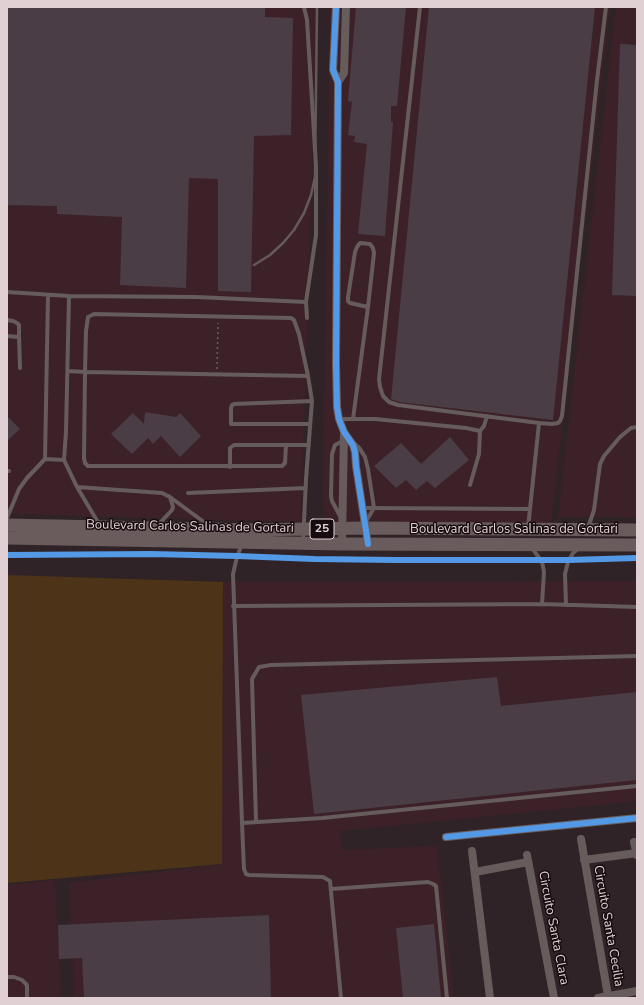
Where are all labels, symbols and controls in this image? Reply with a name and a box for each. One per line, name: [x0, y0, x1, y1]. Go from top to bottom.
street label: Boulevard Carlos Salinas de Gortari: [86, 517, 294, 537]
road number: 25: [310, 519, 334, 539]
street label: Boulevard Carlos Salinas de Gortari: [410, 522, 618, 538]
street label: Circuito Santa Cecilia: [590, 864, 626, 988]
street label: Circuito Santa Clara: [534, 870, 572, 986]

